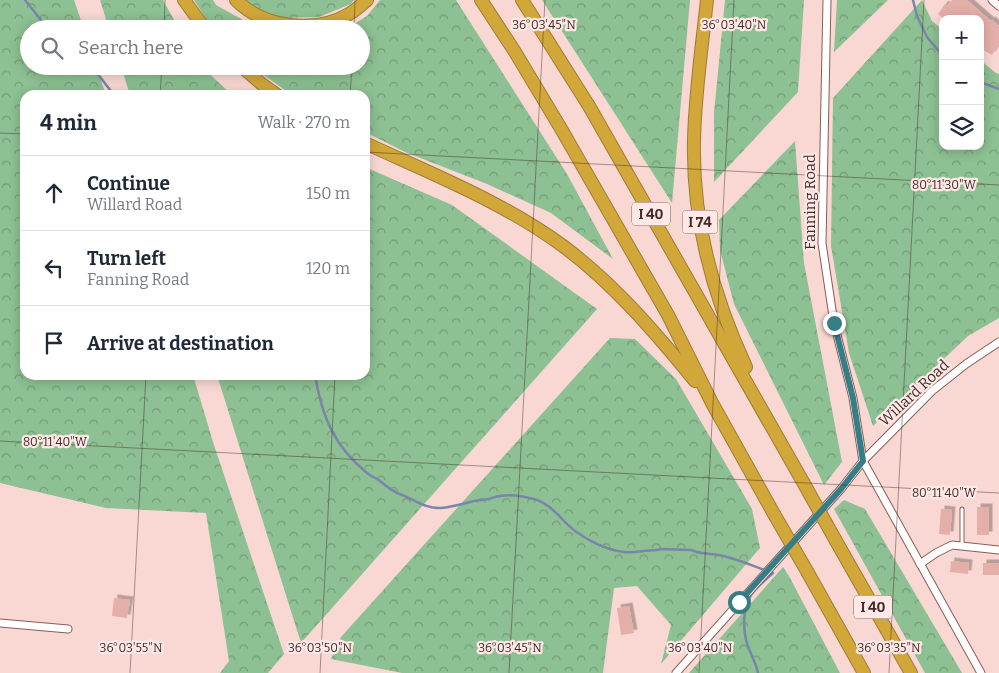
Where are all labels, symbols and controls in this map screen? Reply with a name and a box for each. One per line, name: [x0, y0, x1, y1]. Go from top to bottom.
map controls: [939, 15, 984, 150]
button: +: [939, 15, 984, 60]
text: 36°03'45"N: [512, 18, 576, 32]
text: 36°03'40"N: [702, 18, 767, 32]
search box: [20, 20, 370, 75]
icon: search: [38, 34, 66, 62]
text: Search here: [78, 36, 183, 59]
button: −: [939, 60, 984, 105]
button: layers: [939, 105, 984, 150]
text: 4 min: [40, 110, 97, 136]
text: Walk · 270 m: [258, 113, 350, 132]
street label: Fanning Road: [801, 154, 819, 250]
text: Continue: [87, 172, 170, 195]
text: 80°11'30"W: [912, 178, 977, 192]
icon: ahead: [40, 179, 68, 207]
text: 150 m: [306, 184, 350, 203]
text: Willard Road: [87, 195, 182, 214]
road number: I 40: [632, 202, 670, 225]
road number: I 74: [682, 210, 718, 233]
text: Turn left: [87, 247, 166, 270]
icon: left: [40, 254, 68, 282]
text: 120 m: [306, 259, 350, 278]
text: Fanning Road: [87, 270, 189, 289]
route end: [823, 312, 846, 335]
icon: arrive: [40, 329, 68, 357]
text: Arrive at destination: [87, 332, 274, 355]
street label: Willard Road: [875, 356, 953, 430]
text: 80°11'40"W: [23, 435, 88, 449]
text: 80°11'40"W: [912, 486, 977, 500]
route start: [728, 591, 751, 614]
road number: I 40: [854, 596, 892, 618]
text: 36°03'55"N: [100, 641, 163, 655]
text: 36°03'50"N: [288, 641, 353, 655]
text: 36°03'45"N: [478, 641, 542, 655]
text: 36°03'40"N: [668, 641, 733, 655]
text: 36°03'35"N: [857, 641, 921, 655]

